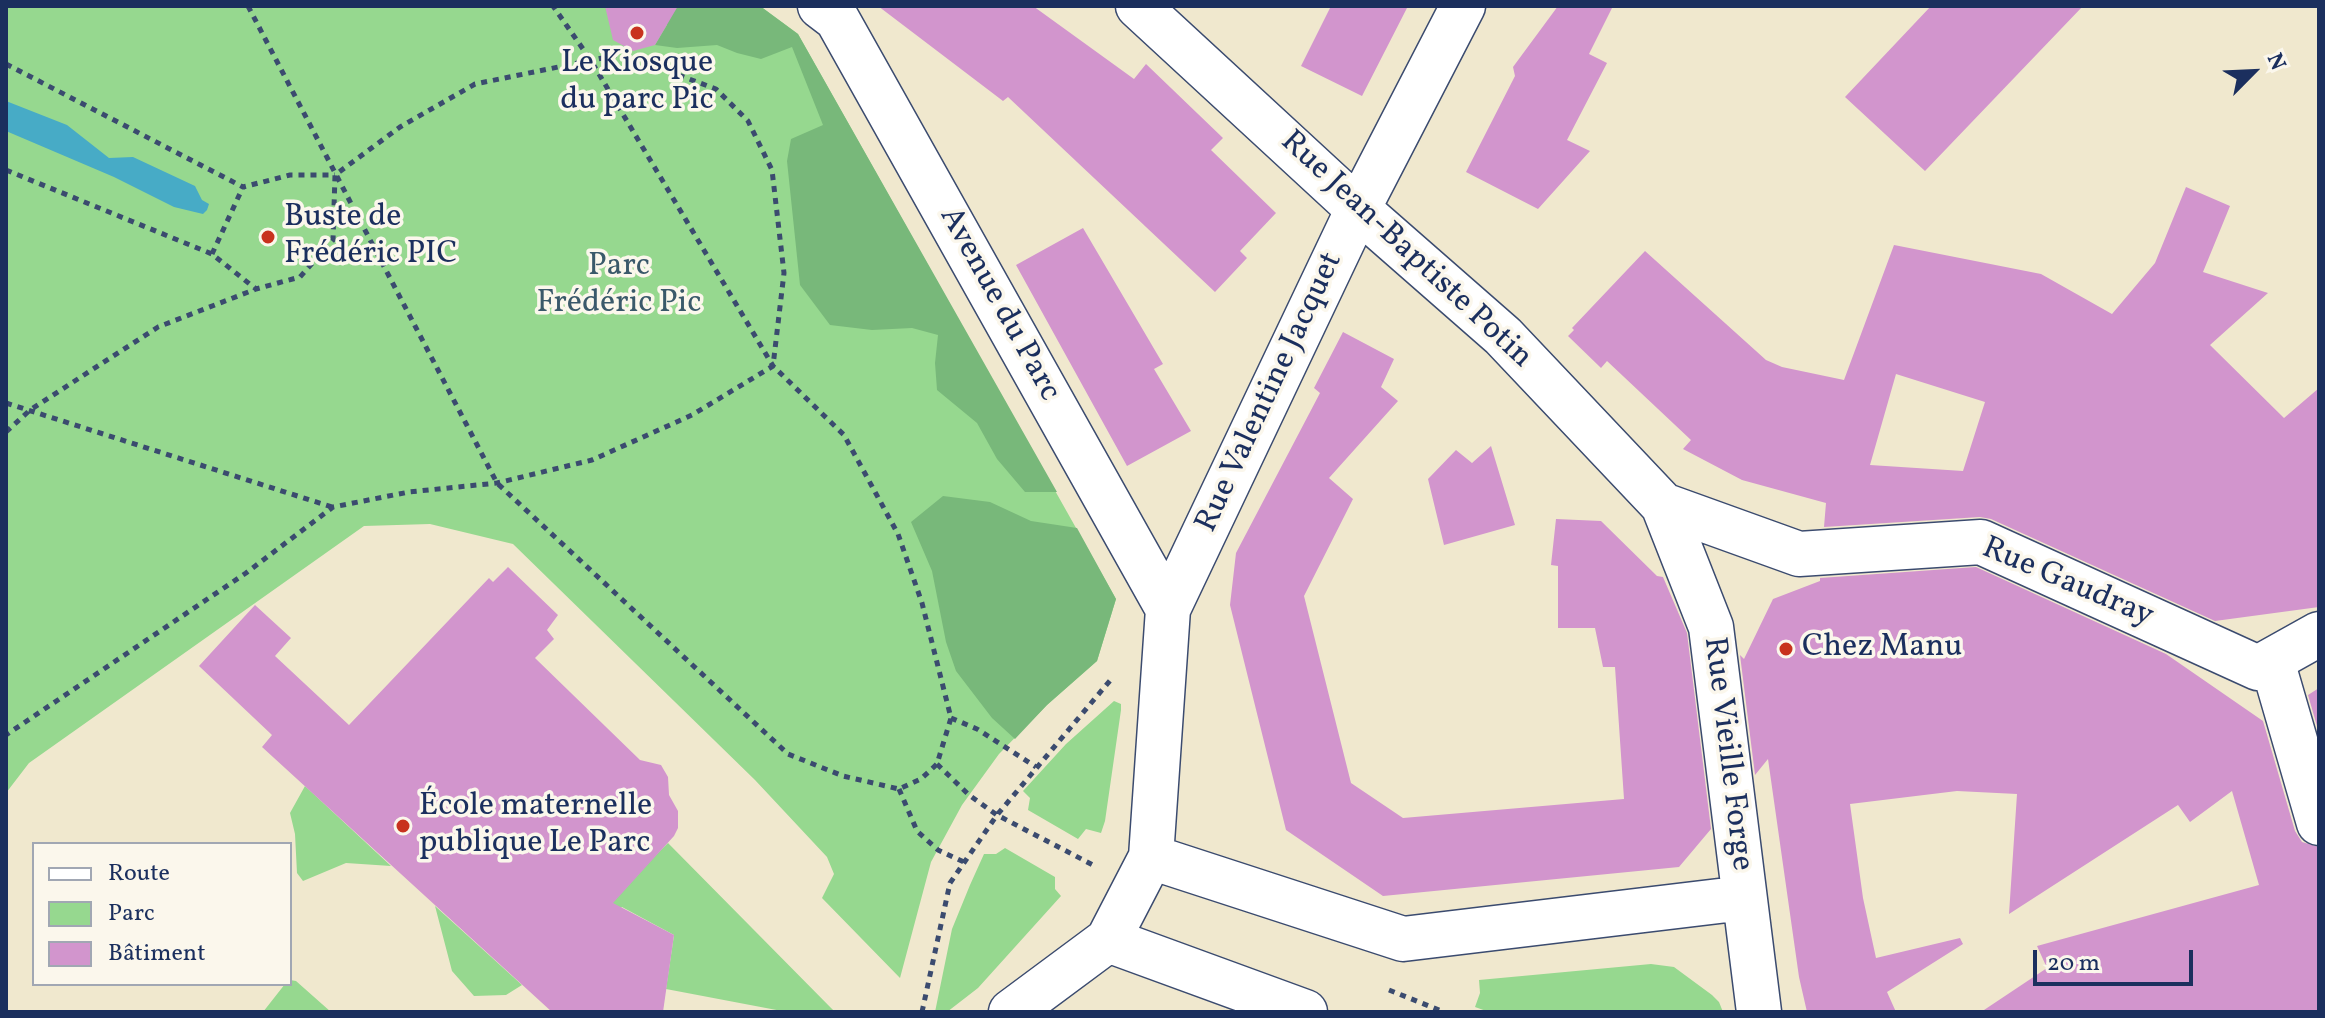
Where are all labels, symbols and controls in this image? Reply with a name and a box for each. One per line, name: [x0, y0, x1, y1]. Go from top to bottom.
marker: Le Kiosque du parc Pic: [628, 24, 646, 42]
north arrow: [2213, 32, 2293, 112]
place label: Le Kiosque du parc Pic: [560, 46, 714, 121]
text: N: [2258, 48, 2293, 76]
street label: Rue Jean-Baptiste Potin: [1271, 124, 1539, 378]
place label: Buste de Frédéric PIC: [284, 200, 457, 275]
street label: Avenue du Parc: [929, 201, 1067, 409]
marker: Buste de Frédéric PIC: [259, 228, 277, 246]
street label: Rue Valentine Jacquet: [1189, 247, 1353, 539]
park label: Parc Frédéric Pic: [536, 249, 702, 324]
street label: Rue Gaudray: [1975, 531, 2159, 637]
place label: Chez Manu: [1802, 630, 1962, 668]
street label: Rue Vieille Forge: [1693, 635, 1759, 873]
marker: Chez Manu: [1777, 640, 1795, 658]
place label: École maternelle publique Le Parc: [419, 789, 652, 864]
marker: École maternelle publique Le Parc: [394, 817, 412, 835]
legend: [32, 842, 292, 986]
text: Route: [108, 857, 170, 891]
text: Parc: [108, 897, 155, 931]
scale bar: [2037, 934, 2197, 984]
text: Bâtiment: [108, 937, 206, 971]
text: 20 m: [2047, 947, 2100, 981]

